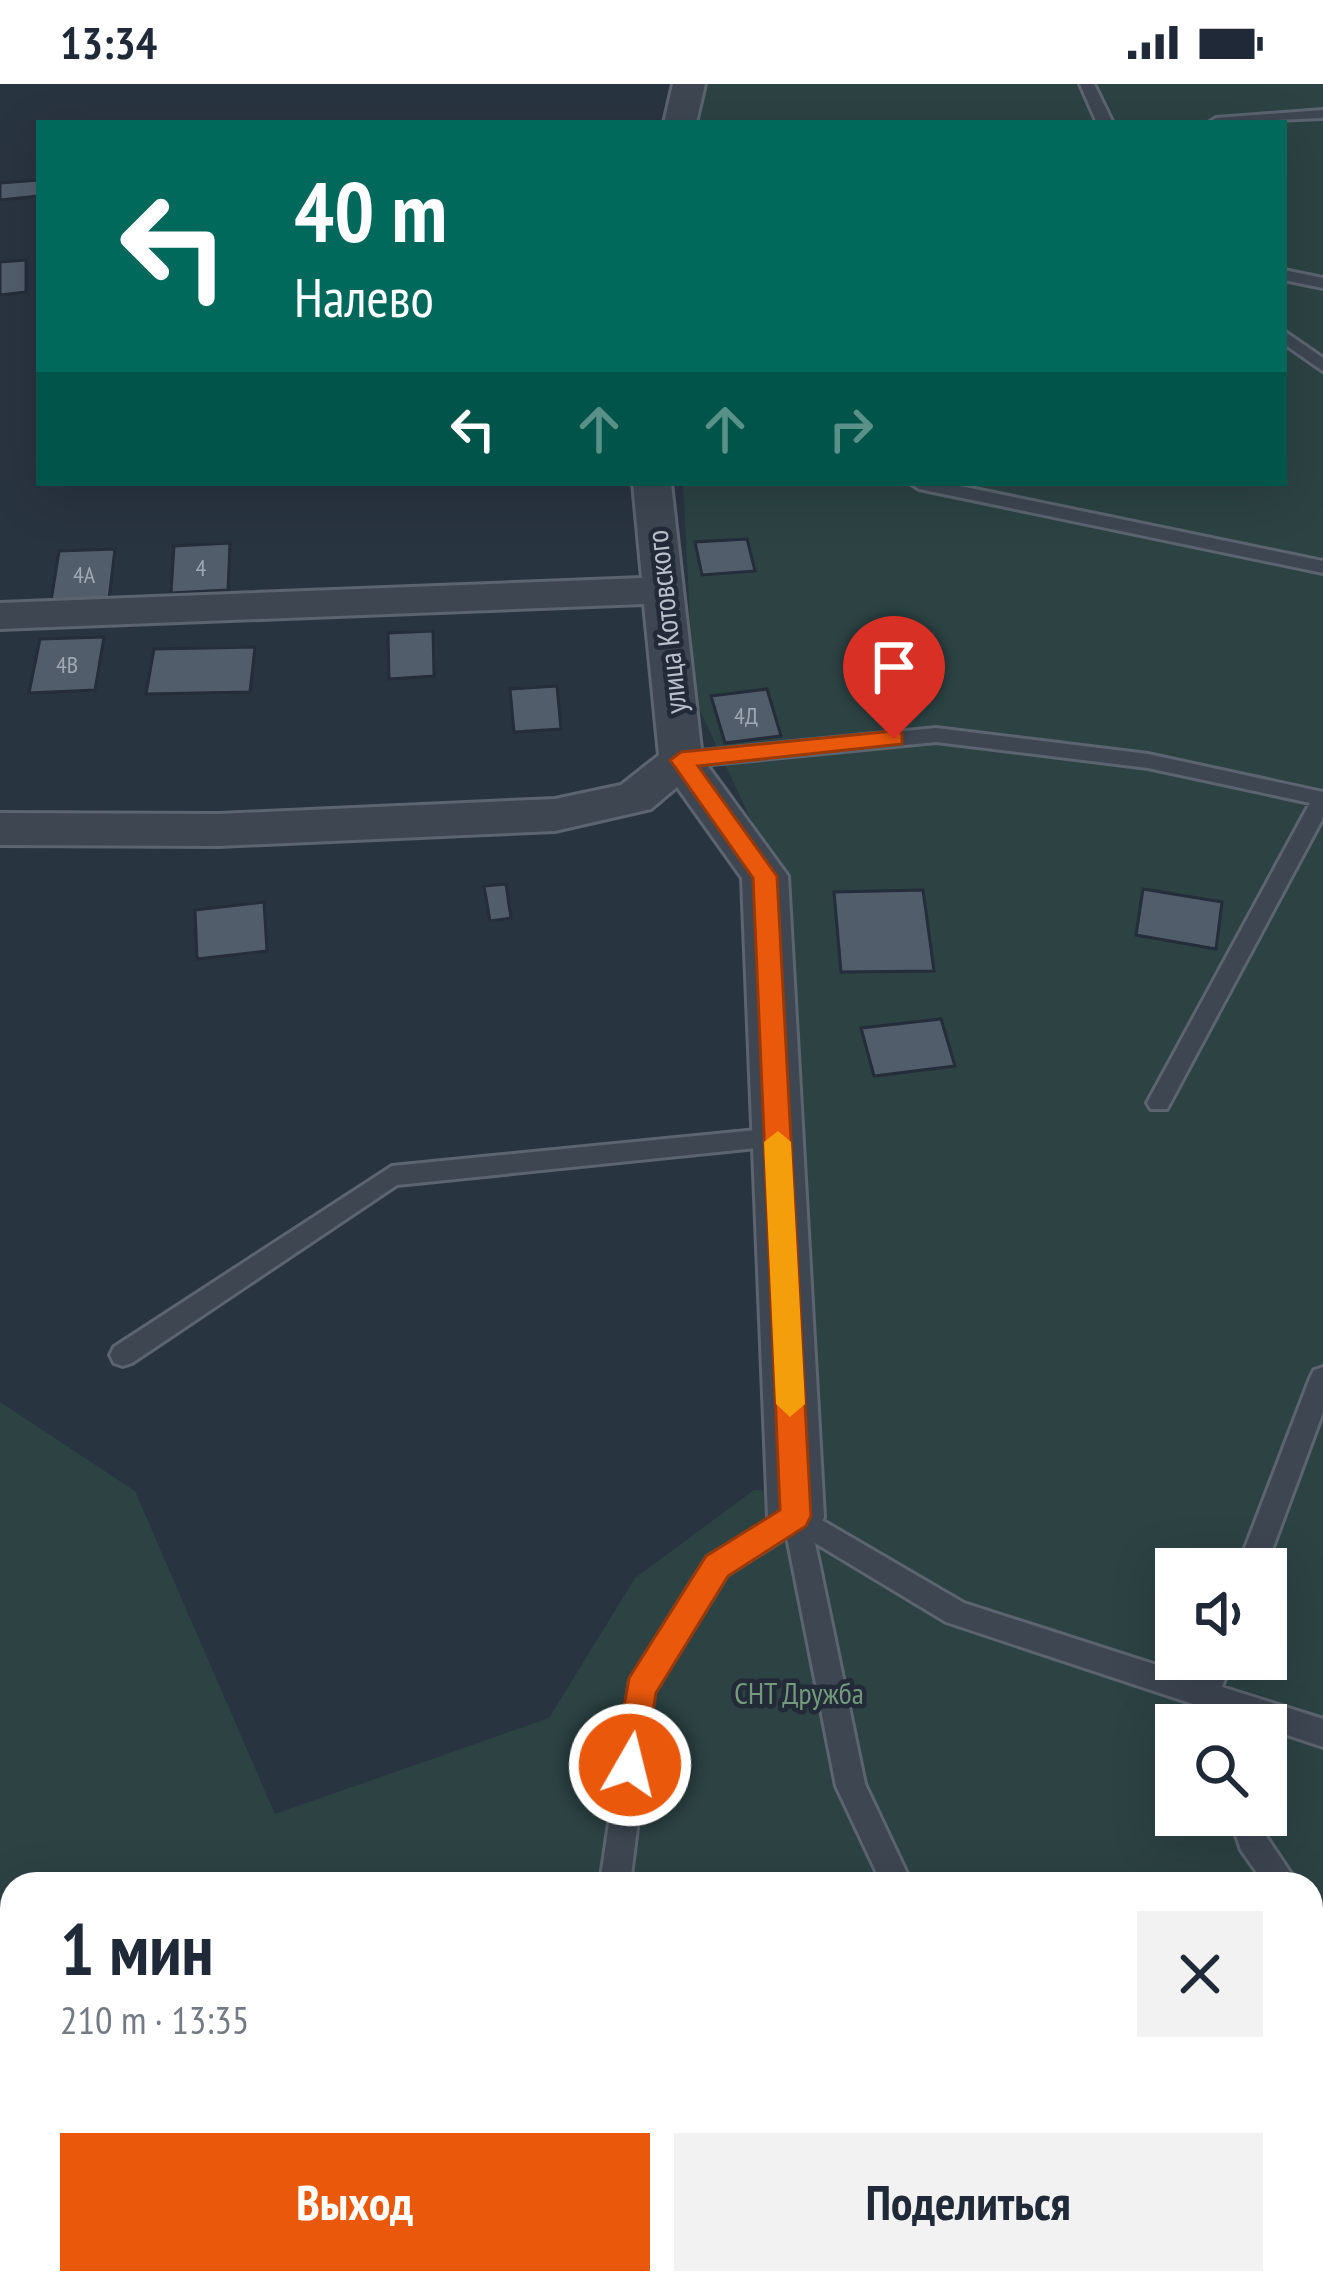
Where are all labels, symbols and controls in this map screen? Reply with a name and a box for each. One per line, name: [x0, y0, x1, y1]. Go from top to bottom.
text: 13:34: [60, 13, 157, 71]
text: 40 m: [294, 156, 447, 265]
icon: left: [96, 168, 252, 324]
text: Налево: [294, 262, 434, 332]
icon: left: [440, 396, 506, 462]
icon: ahead: [566, 396, 632, 462]
icon: ahead: [692, 396, 758, 462]
icon: right: [818, 396, 884, 462]
street label: улица Котовского: [636, 528, 695, 716]
house number: 4: [196, 552, 207, 583]
house number: 4А: [73, 559, 96, 590]
pin: [843, 616, 945, 739]
icon: arrive: [861, 634, 927, 700]
house number: 4В: [56, 649, 78, 680]
house number: 4Д: [734, 700, 758, 731]
map controls: [1155, 1548, 1287, 1836]
button: sound: [1155, 1548, 1287, 1680]
park label: СНТ Дружба: [734, 1673, 864, 1712]
position arrow: [567, 1702, 693, 1828]
button: search: [1155, 1704, 1287, 1836]
text: 1 мин: [60, 1902, 214, 1995]
button: close: [1137, 1911, 1263, 2037]
text: 210 m · 13:35: [60, 1994, 249, 2045]
button: Выход: [60, 2133, 650, 2271]
button: Поделиться: [674, 2133, 1263, 2271]

